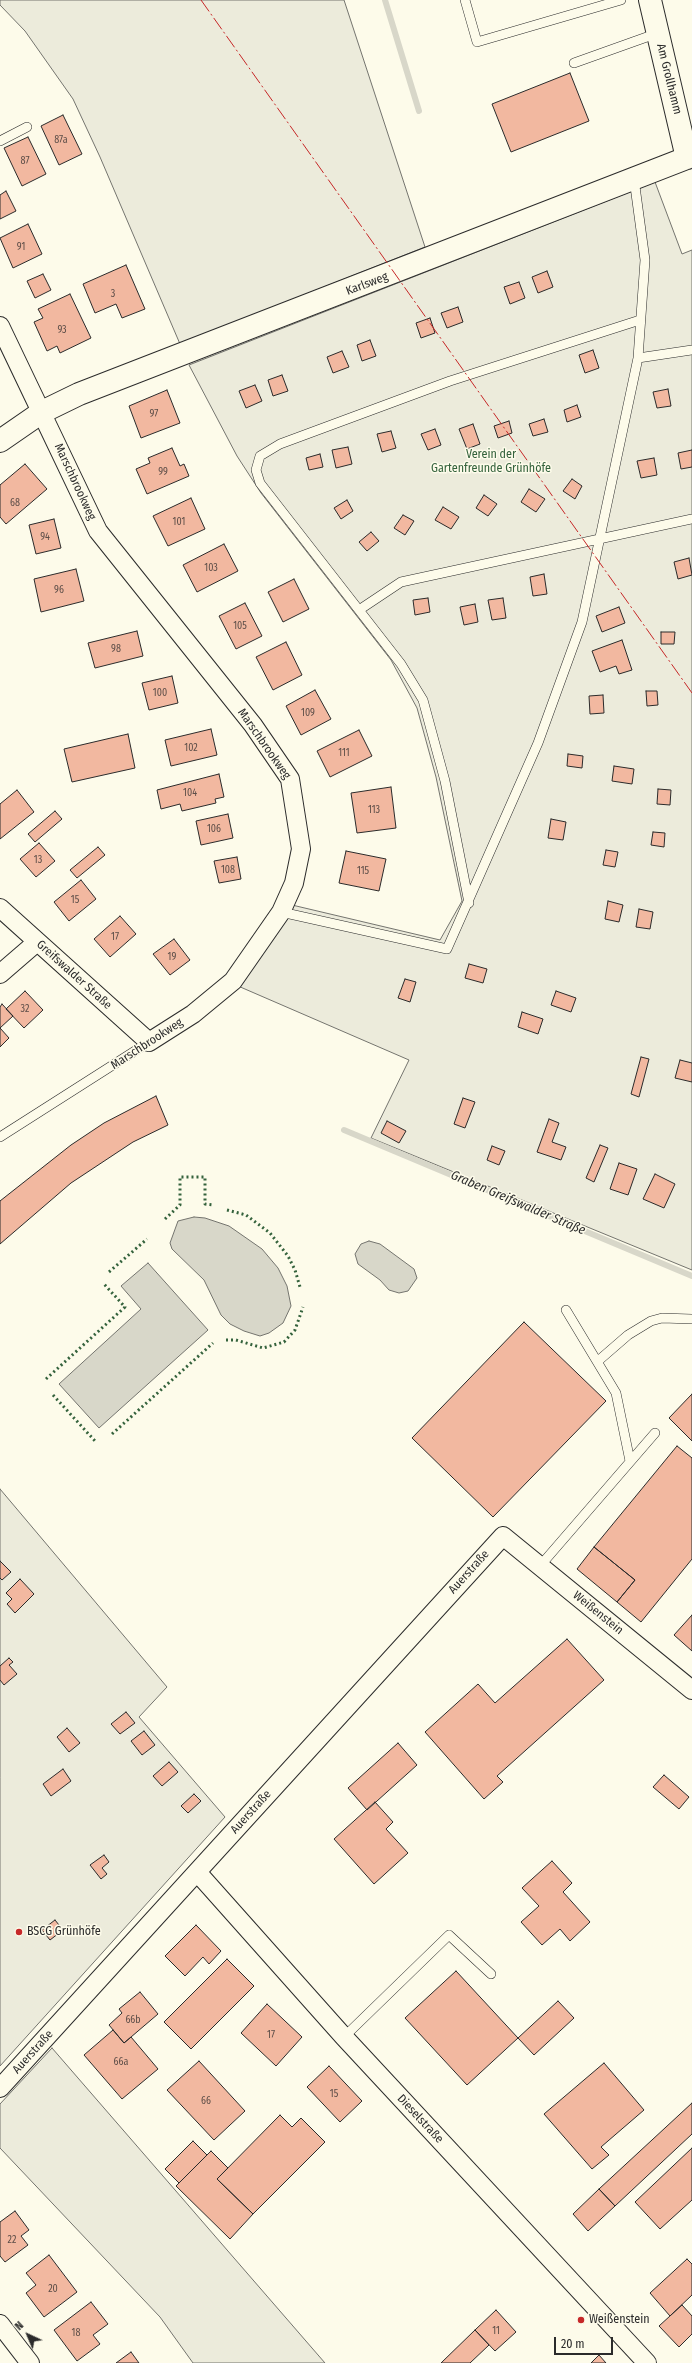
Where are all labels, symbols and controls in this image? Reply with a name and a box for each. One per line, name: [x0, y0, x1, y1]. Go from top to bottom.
street label: Am Grollhamm: [653, 42, 685, 116]
house number: 87a: [54, 134, 68, 146]
house number: 87: [21, 155, 29, 167]
house number: 91: [17, 241, 25, 253]
street label: Karlsweg: [344, 269, 390, 299]
house number: 3: [111, 288, 115, 300]
house number: 93: [57, 324, 67, 336]
house number: 97: [150, 408, 158, 420]
street label: Marschbrookweg: [51, 441, 99, 523]
park label: Verein der Gartenfreunde Grünhöfe: [431, 448, 551, 476]
house number: 99: [158, 466, 168, 478]
house number: 68: [10, 497, 20, 509]
house number: 101: [173, 516, 185, 528]
house number: 94: [40, 531, 50, 543]
house number: 103: [204, 562, 218, 574]
house number: 96: [54, 584, 64, 596]
house number: 105: [233, 620, 247, 632]
house number: 98: [111, 643, 121, 655]
house number: 100: [153, 687, 167, 699]
street label: Marschbrookweg: [234, 706, 294, 782]
house number: 109: [301, 707, 315, 719]
house number: 102: [184, 742, 198, 754]
house number: 111: [338, 747, 350, 759]
house number: 104: [183, 787, 197, 799]
house number: 113: [368, 804, 380, 816]
house number: 106: [207, 823, 221, 835]
house number: 13: [34, 854, 42, 866]
house number: 108: [221, 864, 235, 876]
house number: 115: [357, 865, 369, 877]
house number: 15: [71, 894, 79, 906]
house number: 17: [111, 931, 119, 943]
street label: Greifswalder Straße: [33, 937, 115, 1013]
house number: 19: [168, 951, 176, 963]
house number: 32: [21, 1003, 29, 1015]
street label: Marschbrookweg: [108, 1015, 186, 1073]
water label: Graben Greifswalder Straße: [448, 1168, 588, 1238]
street label: Auerstraße: [446, 1547, 492, 1597]
street label: Weißenstein: [570, 1588, 626, 1638]
street label: Auerstraße: [228, 1787, 274, 1837]
place label: BSCG Grünhöfe: [27, 1925, 101, 1939]
marker: BSCG Grünhöfe: [14, 1927, 24, 1937]
house number: 66b: [125, 2014, 141, 2026]
street label: Auerstraße: [10, 2027, 56, 2077]
house number: 17: [267, 2029, 275, 2041]
house number: 66a: [114, 2056, 128, 2068]
house number: 15: [330, 2088, 338, 2100]
street label: Dieselstraße: [394, 2092, 446, 2146]
house number: 66: [201, 2095, 211, 2107]
house number: 22: [8, 2234, 16, 2246]
house number: 20: [48, 2283, 58, 2295]
place label: Weißenstein: [589, 2313, 650, 2327]
north arrow: [8, 2315, 48, 2355]
marker: Weißenstein: [576, 2315, 586, 2325]
text: N: [12, 2319, 26, 2333]
house number: 11: [492, 2325, 500, 2337]
house number: 18: [72, 2327, 80, 2339]
scale bar: [556, 2329, 615, 2355]
text: 20 m: [561, 2337, 585, 2351]

